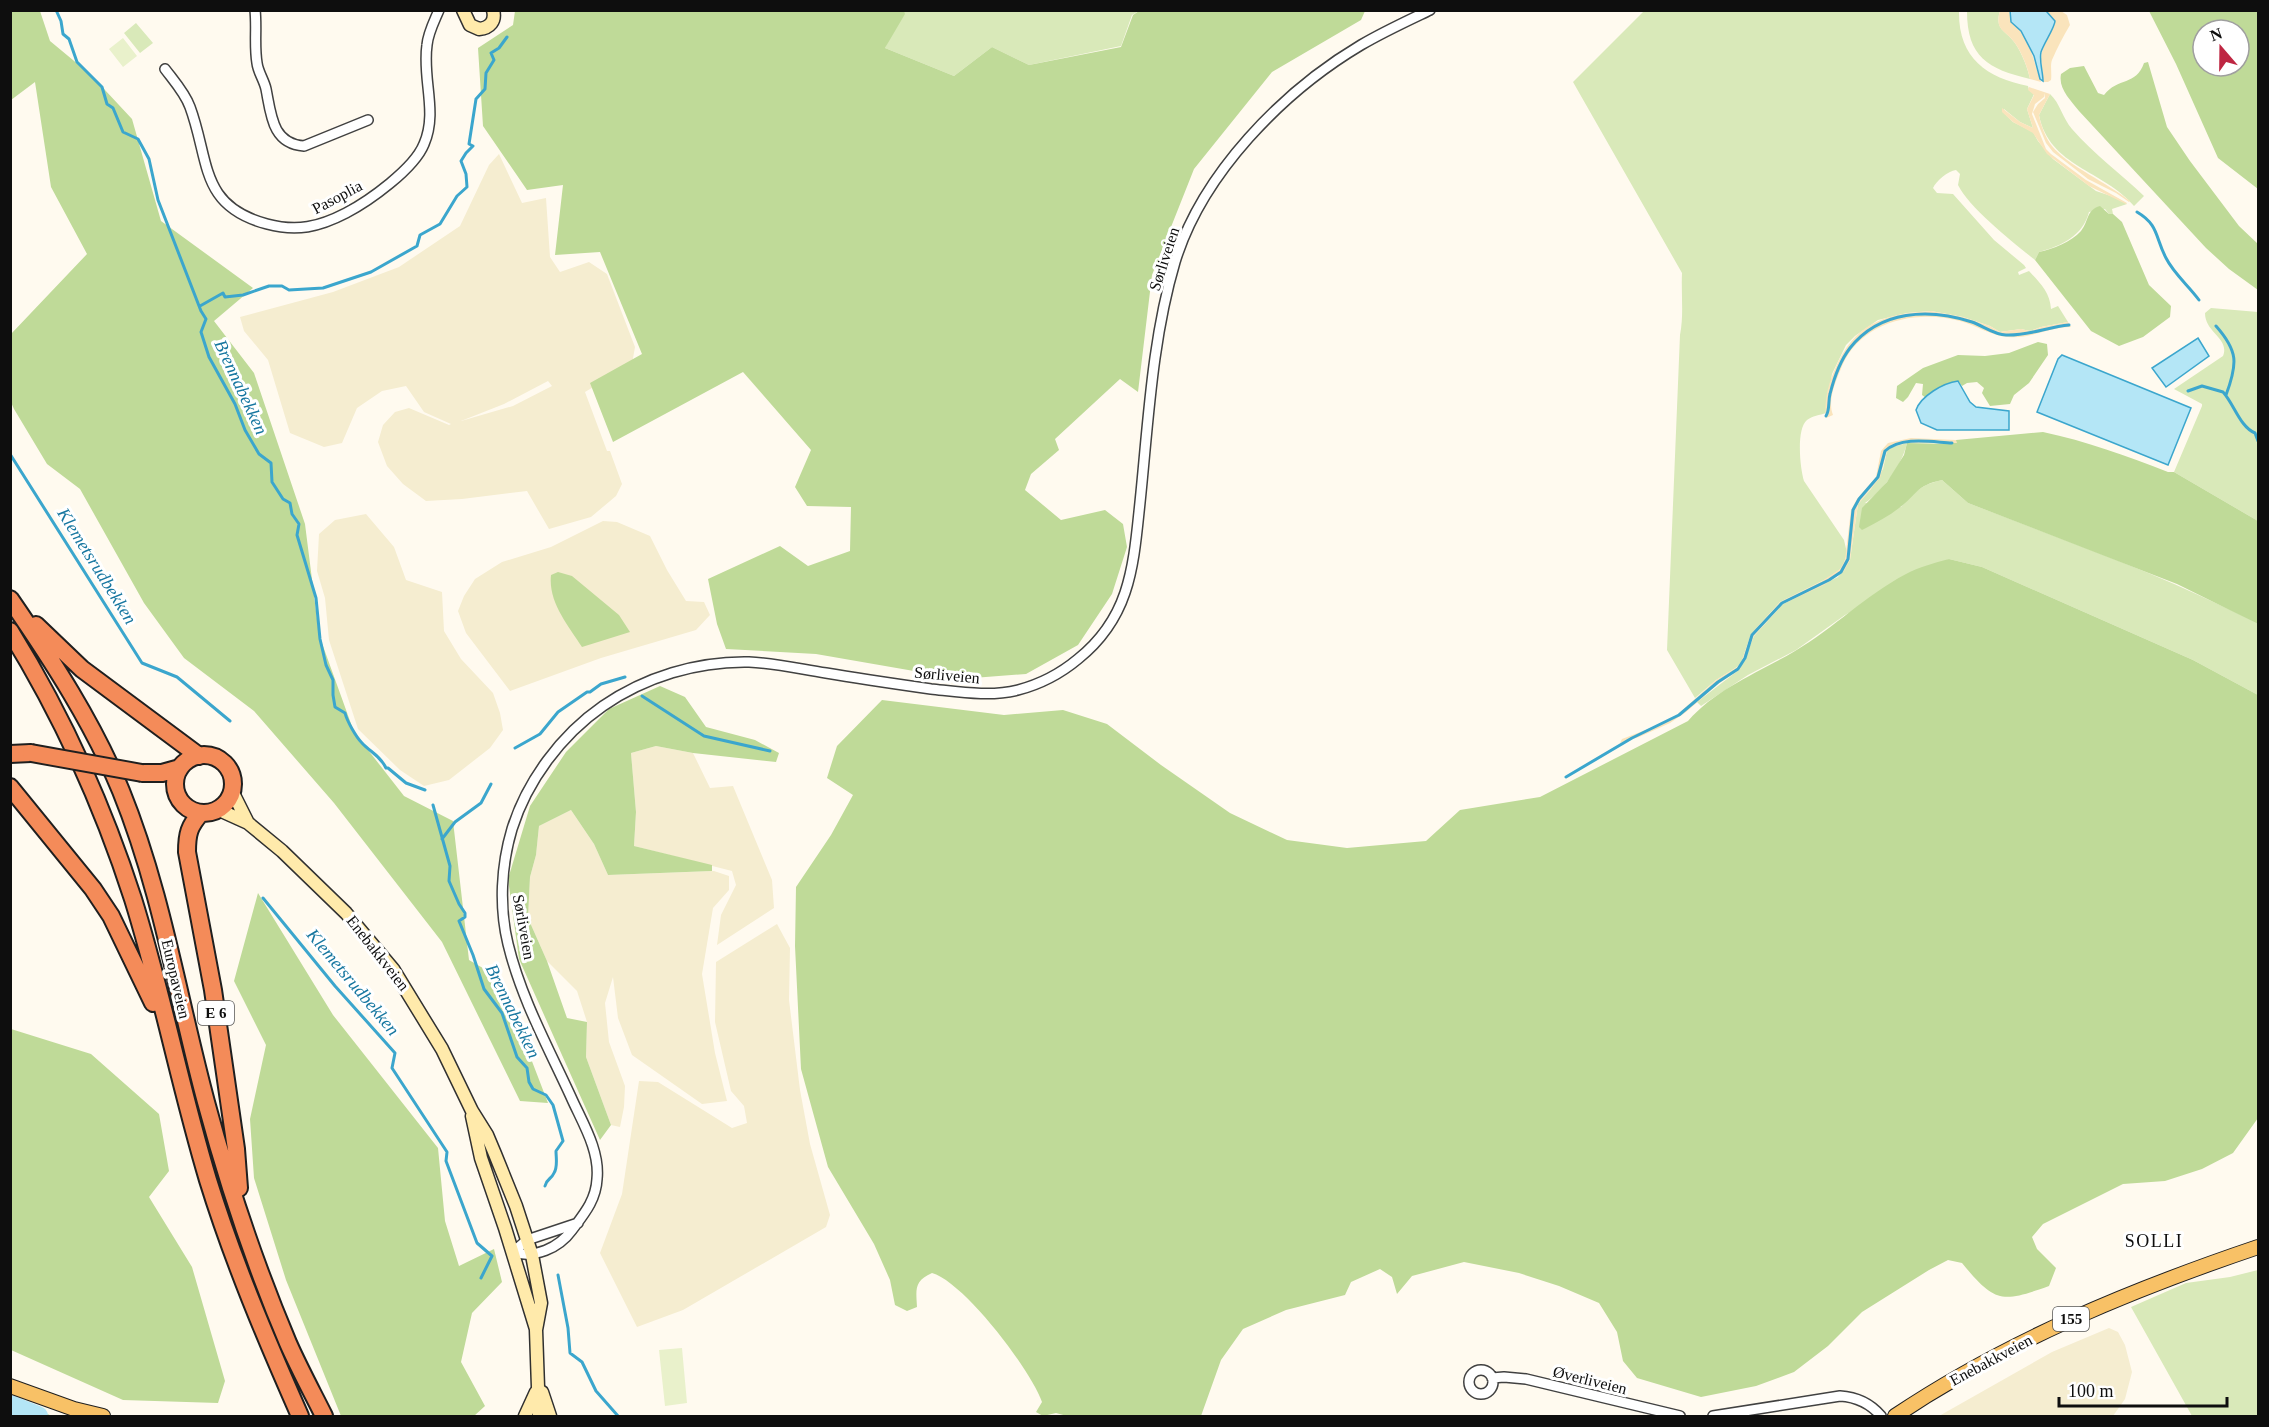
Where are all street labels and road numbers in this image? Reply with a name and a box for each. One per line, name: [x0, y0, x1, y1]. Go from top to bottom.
street label: Pasoplia: [309, 177, 365, 218]
street label: Sørliveien: [1146, 225, 1182, 293]
street label: Sørliveien: [914, 664, 980, 686]
street label: Sørliveien: [510, 893, 538, 961]
street label: Enebakkveien: [343, 912, 413, 994]
street label: Europaveien: [158, 938, 193, 1021]
road number: E 6: [198, 1001, 234, 1025]
road number: 155: [2053, 1307, 2089, 1331]
street label: Enebakkveien: [1947, 1331, 2035, 1389]
street label: Øverliveien: [1551, 1363, 1629, 1397]

